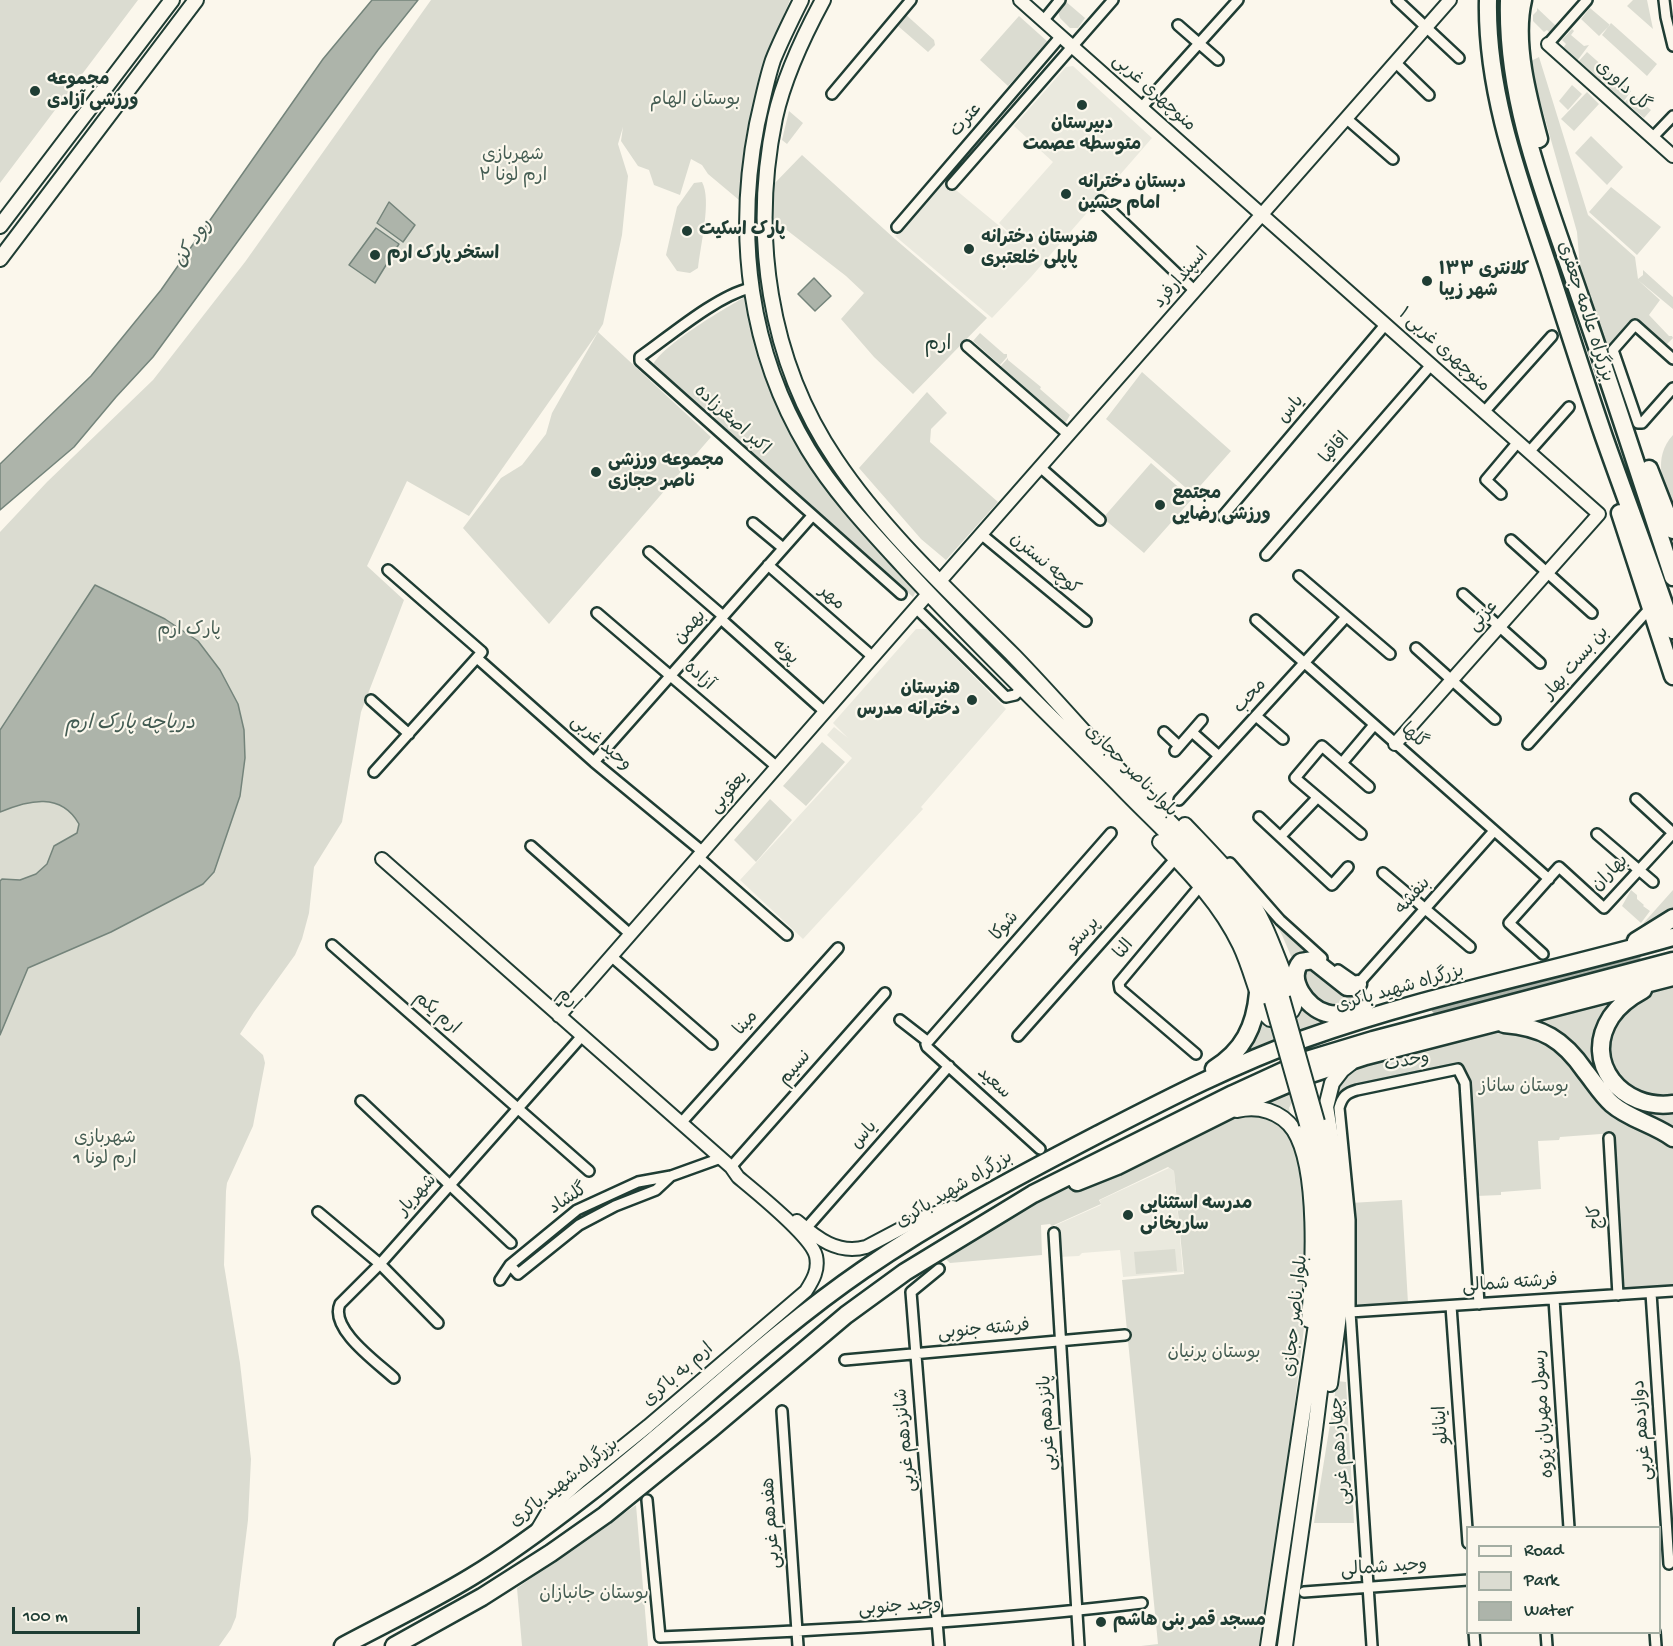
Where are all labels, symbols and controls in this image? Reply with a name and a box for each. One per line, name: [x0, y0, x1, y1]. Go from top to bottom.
street label: منوچهری غربی: [1107, 51, 1199, 137]
street label: گل داوری: [1590, 57, 1654, 117]
place label: مجموعه ورزشی آزادی: [47, 70, 138, 112]
marker: مجموعه ورزشی آزادی: [28, 84, 42, 98]
park label: بوستان الهام: [650, 90, 740, 112]
marker: دبیرستان متوسطه عصمت: [1075, 98, 1089, 112]
street label: عترت: [946, 99, 988, 143]
place label: دبیرستان متوسطه عصمت: [1023, 114, 1141, 156]
park label: شهربازی ارم لونا ۲: [479, 145, 547, 188]
place label: دبستان دخترانه امام حسین: [1078, 173, 1186, 216]
marker: دبستان دخترانه امام حسین: [1059, 187, 1073, 201]
water label: رود کن: [169, 215, 219, 273]
place label: پارک اسکیت: [699, 220, 785, 242]
marker: پارک اسکیت: [680, 224, 694, 238]
place label: هنرستان دخترانه پاپلی خلعتبری: [981, 228, 1098, 270]
street label: بزرگراه علامه جعفری: [1551, 239, 1617, 385]
marker: هنرستان دخترانه پاپلی خلعتبری: [962, 242, 976, 256]
place label: استخر پارک ارم: [387, 244, 499, 266]
street label: اسپندارفرد: [1150, 244, 1214, 314]
marker: استخر پارک ارم: [368, 248, 382, 262]
place label: کلانتری ۱۳۳ شهر زیبا: [1439, 260, 1529, 302]
marker: کلانتری ۱۳۳ شهر زیبا: [1420, 274, 1434, 288]
street label: منوچهری غربی ۱: [1393, 304, 1493, 398]
district label: ارم: [924, 334, 952, 358]
street label: اکبر اصغرزاده: [688, 381, 774, 461]
street label: یاس: [1274, 391, 1310, 429]
street label: اقاقیا: [1316, 429, 1356, 469]
place label: مجموعه ورزشی ناصر حجازی: [608, 451, 724, 494]
marker: مجموعه ورزشی ناصر حجازی: [589, 465, 603, 479]
place label: مجتمع ورزشی رضایی: [1172, 484, 1271, 526]
marker: مجتمع ورزشی رضایی: [1153, 498, 1167, 512]
street label: کوچه نسترن: [1004, 529, 1084, 601]
street label: مهر: [814, 582, 848, 616]
street label: عزتی: [1464, 597, 1504, 637]
street label: بهمن: [670, 606, 712, 650]
park label: پارک ارم: [157, 620, 221, 642]
street label: بن بست بهار: [1539, 623, 1615, 705]
street label: پونه: [766, 635, 802, 671]
street label: آزاده: [678, 658, 718, 696]
street label: محب: [1230, 675, 1272, 719]
place label: هنرستان دخترانه مدرس: [857, 679, 960, 722]
marker: هنرستان دخترانه مدرس: [965, 693, 979, 707]
street label: وحید غربی: [565, 711, 635, 777]
water label: دریاچه پارک ارم: [65, 713, 195, 737]
street label: گلها: [1395, 719, 1431, 755]
street label: بلوار ناصر حجازی: [1079, 721, 1181, 823]
street label: یعقوبی: [706, 767, 754, 819]
street label: بهاران: [1588, 851, 1634, 897]
street label: بنفشه: [1392, 874, 1436, 920]
street label: شوکا: [987, 908, 1025, 946]
street label: پرستو: [1063, 914, 1105, 958]
street label: النا: [1110, 935, 1140, 965]
street label: بزرگراه شهید باکری: [1333, 961, 1467, 1019]
street label: ارم: [552, 984, 584, 1016]
street label: ارم یکم: [409, 988, 463, 1040]
street label: مینا: [730, 1007, 764, 1041]
street label: نسیم: [775, 1047, 817, 1091]
street label: وحدت: [1383, 1048, 1431, 1078]
street label: سعید: [972, 1063, 1014, 1105]
park label: بوستان ساناز: [1479, 1077, 1569, 1099]
street label: یاس: [847, 1117, 883, 1155]
park label: شهربازی ارم لونا 1: [73, 1128, 137, 1170]
street label: بزرگراه شهید باکری: [893, 1148, 1017, 1234]
street label: شهریار: [394, 1171, 442, 1221]
street label: گلشاد: [546, 1180, 592, 1220]
place label: مدرسه استثنایی ساریخانی: [1140, 1194, 1252, 1236]
street label: کاج: [1586, 1205, 1608, 1229]
marker: مدرسه استثنایی ساریخانی: [1121, 1208, 1135, 1222]
street label: بلوار ناصر حجازی: [1280, 1254, 1314, 1378]
street label: فرشته شمالی: [1462, 1271, 1558, 1299]
street label: فرشته جنوبی: [937, 1316, 1031, 1346]
street label: ارم به باکری: [639, 1339, 719, 1413]
park label: بوستان پرنیان: [1167, 1343, 1261, 1365]
street label: رسول مهربان پژوه: [1530, 1349, 1560, 1479]
street label: پانزدهم غربی: [1036, 1375, 1062, 1471]
street label: دوازدهم غربی: [1630, 1379, 1658, 1481]
street label: شانزدهم غربی: [892, 1387, 922, 1493]
street label: چهاردهم غربی: [1327, 1396, 1357, 1506]
street label: اینانلو: [1431, 1405, 1455, 1445]
street label: بزرگراه شهید باکری: [506, 1435, 624, 1533]
street label: هفدهم غربی: [759, 1477, 787, 1569]
legend: [1466, 1526, 1661, 1634]
text: Road: [1524, 1541, 1563, 1562]
street label: وحید شمالی: [1340, 1555, 1428, 1583]
text: Park: [1524, 1571, 1558, 1592]
park label: بوستان جانبازان: [539, 1584, 649, 1606]
street label: وحید جنوبی: [858, 1594, 942, 1622]
scale bar: [15, 1595, 142, 1633]
text: Water: [1524, 1601, 1572, 1622]
text: 100 m: [23, 1607, 68, 1628]
place label: مسجد قمر بنی هاشم: [1113, 1611, 1266, 1633]
marker: مسجد قمر بنی هاشم: [1094, 1615, 1108, 1629]

